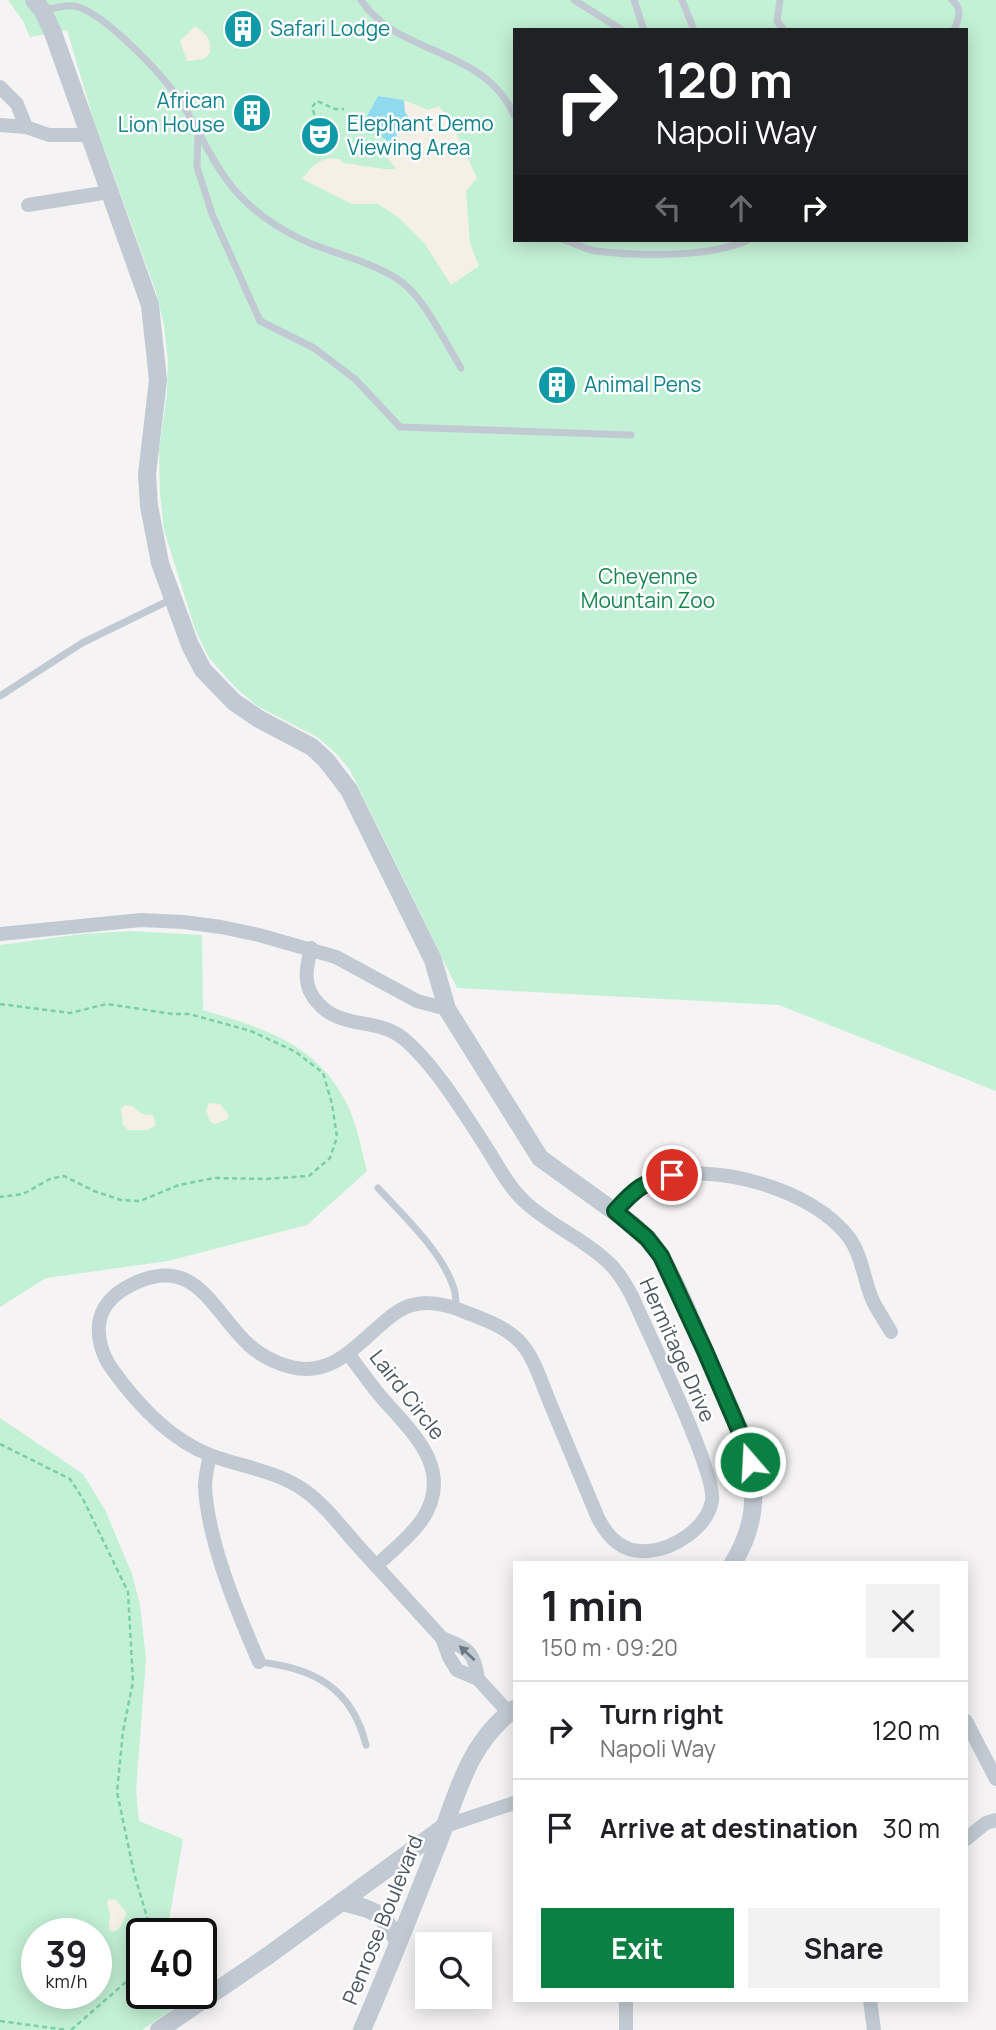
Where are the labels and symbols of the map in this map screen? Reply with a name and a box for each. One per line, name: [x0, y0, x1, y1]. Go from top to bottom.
building icon: Safari Lodge: [222, 8, 264, 50]
place label: Safari Lodge: [270, 14, 390, 42]
place label: African Lion House: [118, 86, 225, 138]
building icon: African Lion House: [231, 92, 273, 134]
place label: Elephant Demo Viewing Area: [347, 109, 494, 161]
theatre icon: Elephant Demo Viewing Area: [299, 115, 341, 157]
building icon: Animal Pens: [536, 364, 578, 406]
place label: Animal Pens: [584, 370, 701, 398]
park label: Cheyenne Mountain Zoo: [581, 562, 715, 614]
pin: [642, 1145, 702, 1205]
street label: Hermitage Drive: [634, 1273, 722, 1426]
street label: Laird Circle: [364, 1344, 452, 1445]
position arrow: [713, 1425, 787, 1499]
one-way arrow: [458, 1645, 476, 1661]
street label: Penrose Boulevard: [335, 1831, 429, 2008]
speed limit sign: 40: [126, 1918, 217, 2009]

